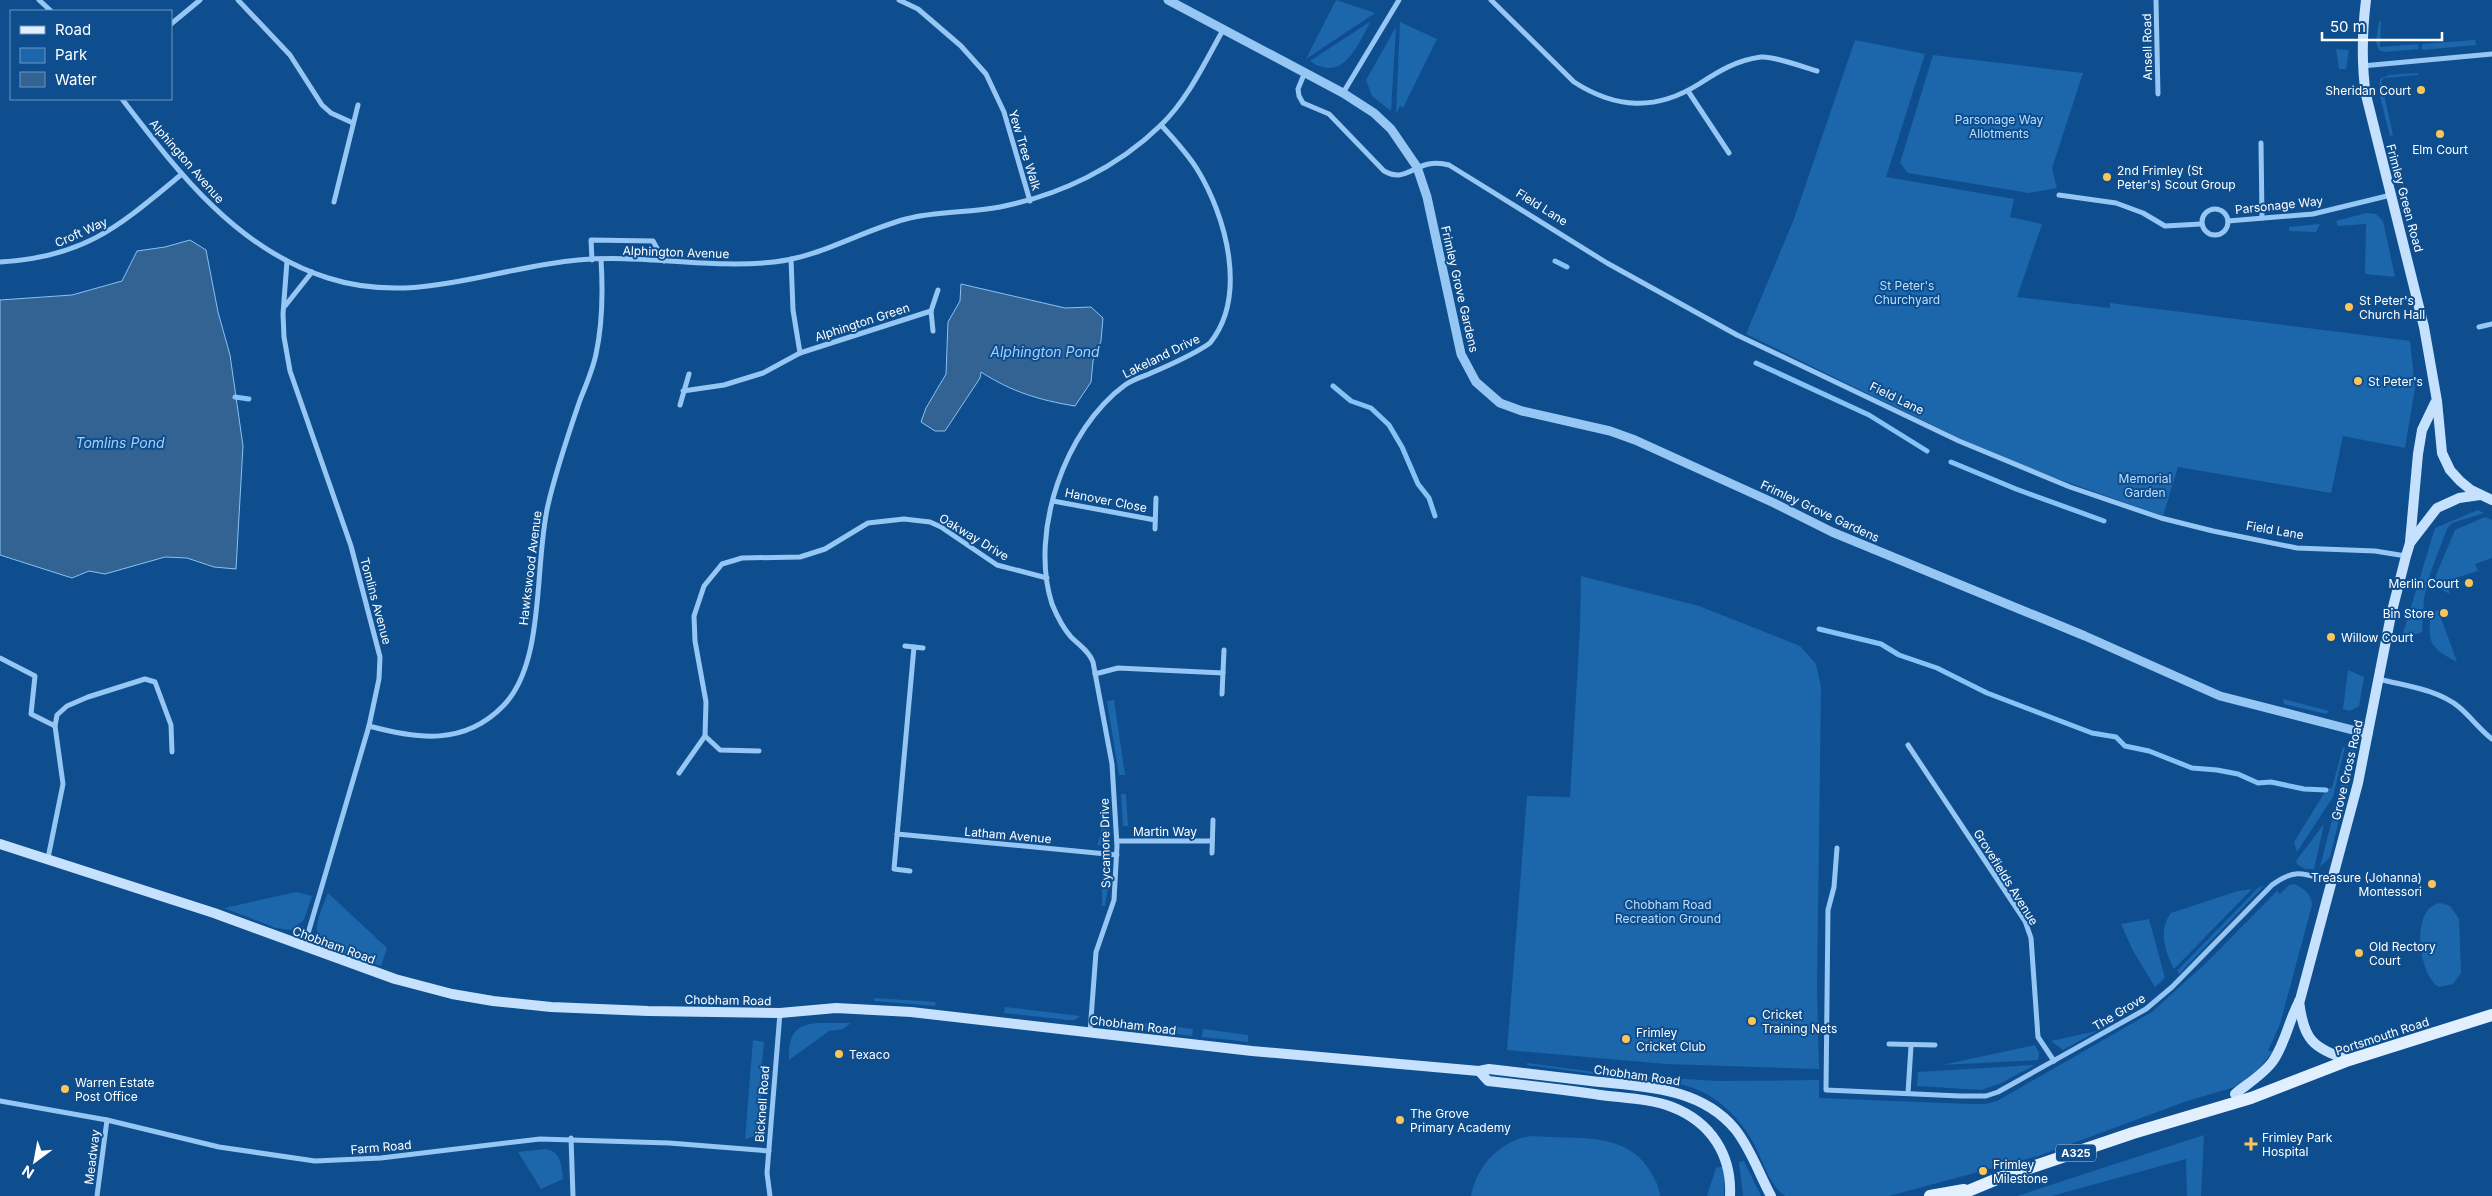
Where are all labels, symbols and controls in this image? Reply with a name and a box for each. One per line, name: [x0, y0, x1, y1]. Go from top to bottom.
legend: [10, 10, 172, 100]
scale bar: [2322, 10, 2442, 42]
street label: Ansell Road: [2139, 13, 2155, 81]
text: 50 m: [2330, 17, 2366, 36]
text: Road: [55, 20, 91, 39]
text: Park: [55, 45, 88, 64]
text: Water: [55, 70, 97, 89]
place label: Sheridan Court: [2325, 83, 2411, 98]
marker: Sheridan Court: [2415, 84, 2427, 96]
street label: Yew Tree Walk: [1006, 108, 1044, 192]
park label: Parsonage Way Allotments: [1955, 112, 2044, 141]
street label: Alphington Avenue: [146, 116, 228, 206]
marker: Elm Court: [2434, 128, 2446, 140]
street label: Frimley Green Road: [2383, 142, 2427, 254]
place label: Elm Court: [2412, 142, 2468, 157]
place label: 2nd Frimley (St Peter's) Scout Group: [2117, 163, 2236, 192]
marker: 2nd Frimley (St Peter's) Scout Group: [2101, 171, 2113, 183]
street label: Field Lane: [1513, 185, 1571, 229]
street label: Parsonage Way: [2234, 193, 2324, 217]
street label: Croft Way: [52, 214, 110, 250]
street label: Frimley Grove Gardens: [1438, 224, 1482, 354]
street label: Alphington Avenue: [622, 243, 730, 261]
park label: St Peter's Churchyard: [1874, 278, 1940, 307]
place label: St Peter's Church Hall: [2359, 293, 2425, 322]
street label: Alphington Green: [813, 300, 911, 344]
marker: St Peter's Church Hall: [2343, 301, 2355, 313]
street label: Lakeland Drive: [1120, 331, 1202, 381]
water label: Alphington Pond: [989, 343, 1100, 360]
place label: St Peter's: [2368, 374, 2423, 389]
marker: St Peter's: [2352, 375, 2364, 387]
street label: Field Lane: [1868, 378, 1926, 418]
water label: Tomlins Pond: [75, 434, 165, 451]
park label: Memorial Garden: [2119, 471, 2171, 500]
street label: Frimley Grove Gardens: [1758, 477, 1882, 545]
street label: Hanover Close: [1064, 485, 1148, 515]
street label: Hawkswood Avenue: [516, 510, 544, 626]
street label: Oakway Drive: [936, 510, 1012, 564]
street label: Field Lane: [2245, 518, 2305, 542]
street label: Tomlins Avenue: [357, 556, 395, 646]
place label: Merlin Court: [2388, 576, 2459, 591]
marker: Merlin Court: [2463, 577, 2475, 589]
place label: Bin Store: [2383, 606, 2434, 621]
marker: Bin Store: [2438, 607, 2450, 619]
place label: Willow Court: [2341, 630, 2413, 645]
marker: Willow Court: [2325, 631, 2337, 643]
street label: Grove Cross Road: [2328, 718, 2366, 822]
street label: Sycamore Drive: [1097, 798, 1113, 888]
street label: Latham Avenue: [964, 824, 1052, 846]
street label: Martin Way: [1133, 824, 1197, 839]
street label: Grovefields Avenue: [1970, 826, 2042, 928]
place label: Treasure (Johanna) Montessori: [2311, 870, 2422, 899]
marker: Treasure (Johanna) Montessori: [2426, 878, 2438, 890]
park label: Chobham Road Recreation Ground: [1615, 897, 1721, 926]
street label: Chobham Road: [291, 923, 377, 967]
place label: Old Rectory Court: [2369, 939, 2436, 968]
marker: Old Rectory Court: [2353, 947, 2365, 959]
street label: The Grove: [2090, 990, 2148, 1034]
street label: Chobham Road: [684, 992, 772, 1008]
place label: Cricket Training Nets: [1762, 1007, 1837, 1036]
street label: Chobham Road: [1089, 1012, 1177, 1038]
street label: Portsmouth Road: [2333, 1014, 2431, 1058]
marker: Cricket Training Nets: [1746, 1015, 1758, 1027]
place label: Frimley Cricket Club: [1636, 1025, 1706, 1054]
marker: Frimley Cricket Club: [1620, 1033, 1632, 1045]
place label: Texaco: [849, 1047, 890, 1062]
marker: Texaco: [833, 1048, 845, 1060]
street label: Chobham Road: [1593, 1062, 1681, 1088]
street label: Bicknell Road: [752, 1065, 772, 1143]
place label: Warren Estate Post Office: [75, 1075, 155, 1104]
marker: Warren Estate Post Office: [59, 1083, 71, 1095]
place label: The Grove Primary Academy: [1410, 1106, 1511, 1135]
marker: The Grove Primary Academy: [1394, 1114, 1406, 1126]
street label: Meadway: [81, 1128, 103, 1185]
place label: Frimley Park Hospital: [2262, 1130, 2333, 1159]
north arrow: [10, 1136, 60, 1186]
street label: Farm Road: [350, 1137, 412, 1157]
marker: Frimley Park Hospital: [2244, 1137, 2258, 1151]
road number: A325: [2056, 1144, 2096, 1162]
place label: Frimley Milestone: [1993, 1157, 2048, 1186]
text: N: [19, 1162, 37, 1182]
marker: Frimley Milestone: [1977, 1165, 1989, 1177]

